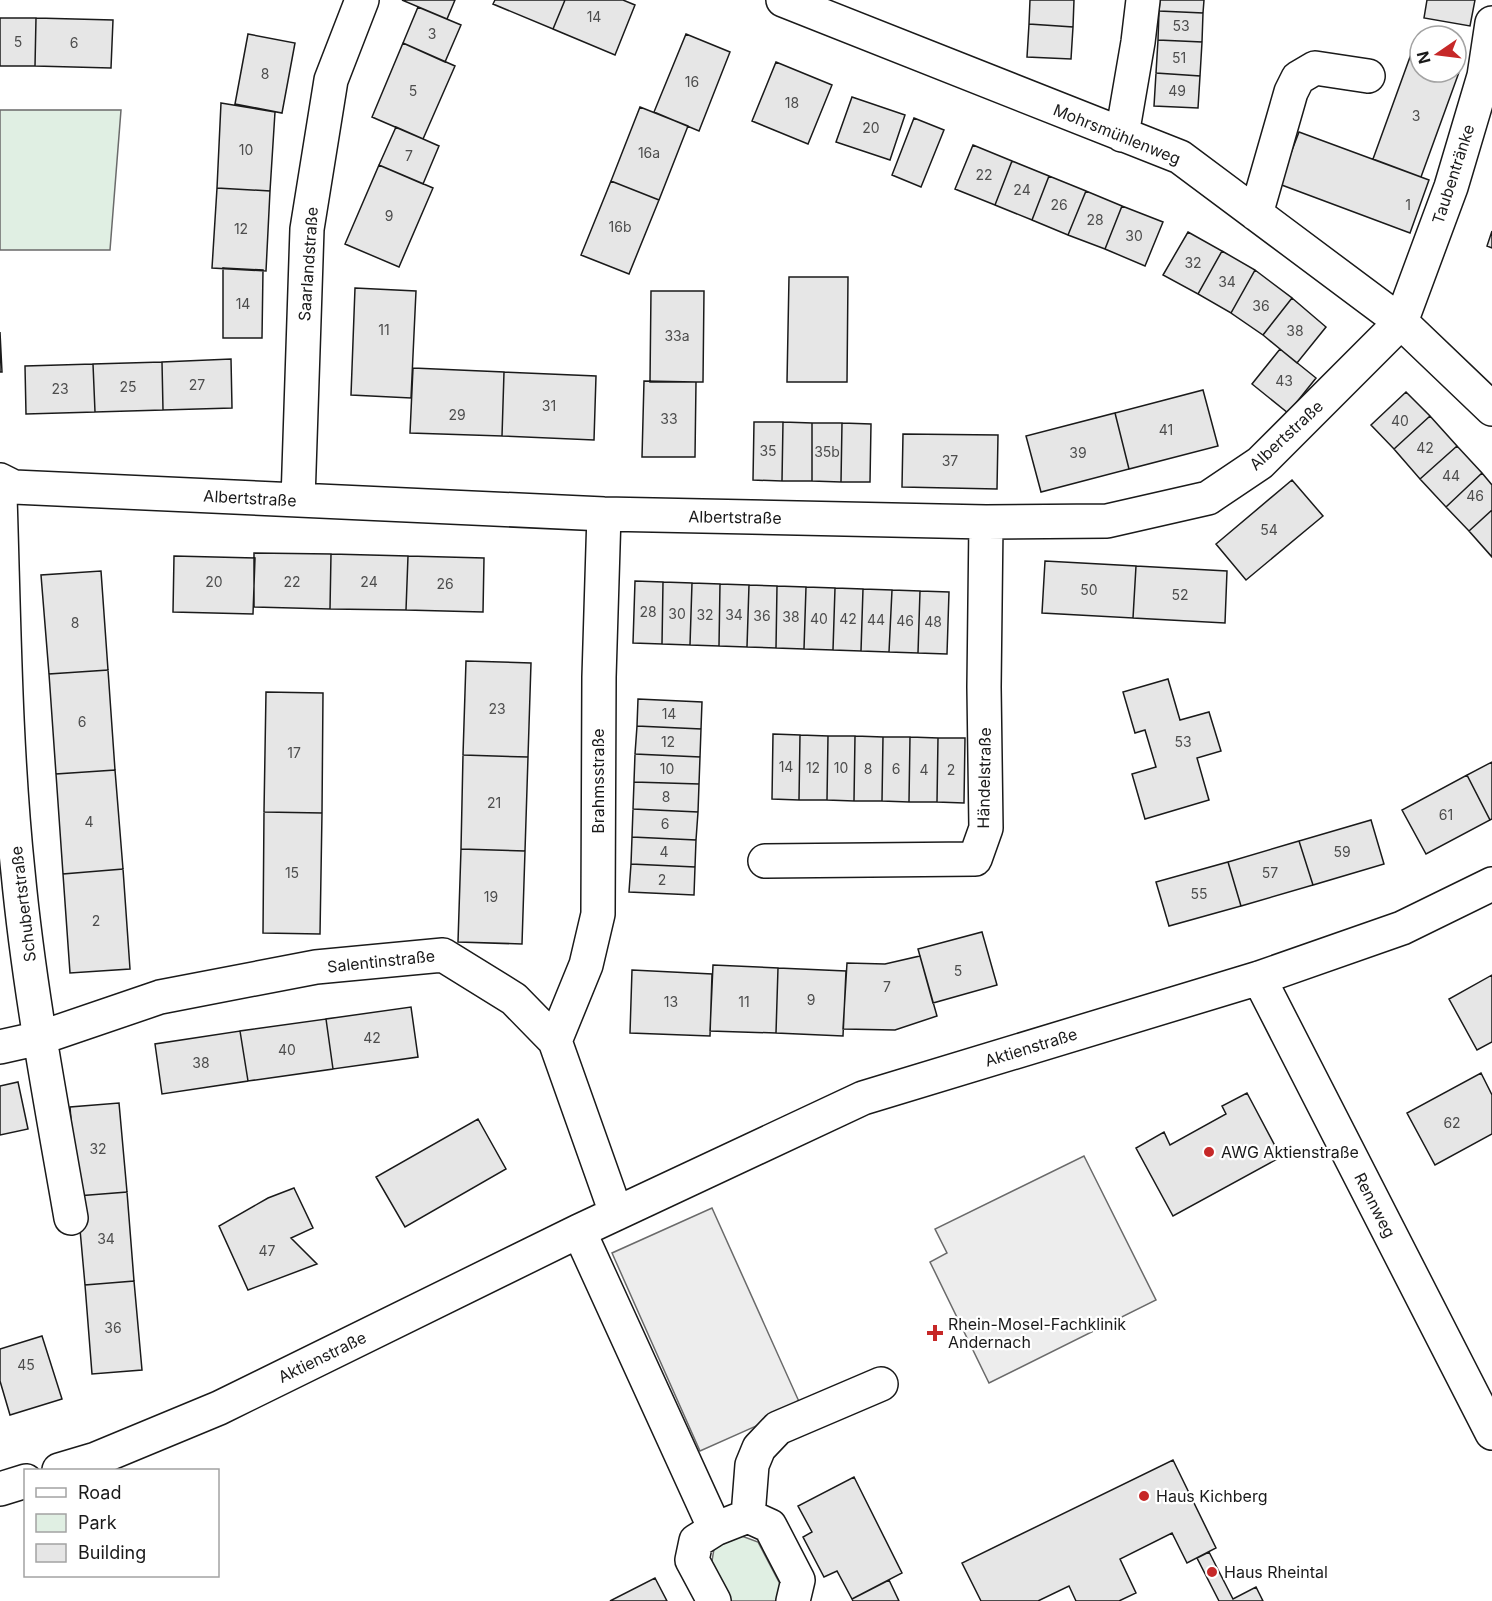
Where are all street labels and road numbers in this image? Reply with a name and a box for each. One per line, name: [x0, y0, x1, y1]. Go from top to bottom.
street label: Mohrsmühlenweg: [1050, 99, 1184, 169]
street label: Taubentränke: [1427, 122, 1479, 226]
street label: Saarlandstraße: [294, 206, 322, 322]
street label: Albertstraße: [1245, 396, 1327, 474]
street label: Albertstraße: [203, 486, 297, 510]
street label: Albertstraße: [688, 506, 782, 528]
street label: Händelstraße: [973, 727, 995, 829]
street label: Brahmsstraße: [588, 728, 608, 834]
street label: Schubertstraße: [6, 845, 40, 963]
street label: Salentinstraße: [326, 945, 436, 977]
street label: Aktienstraße: [982, 1023, 1080, 1071]
street label: Rennweg: [1350, 1169, 1400, 1241]
street label: Aktienstraße: [275, 1327, 369, 1387]

